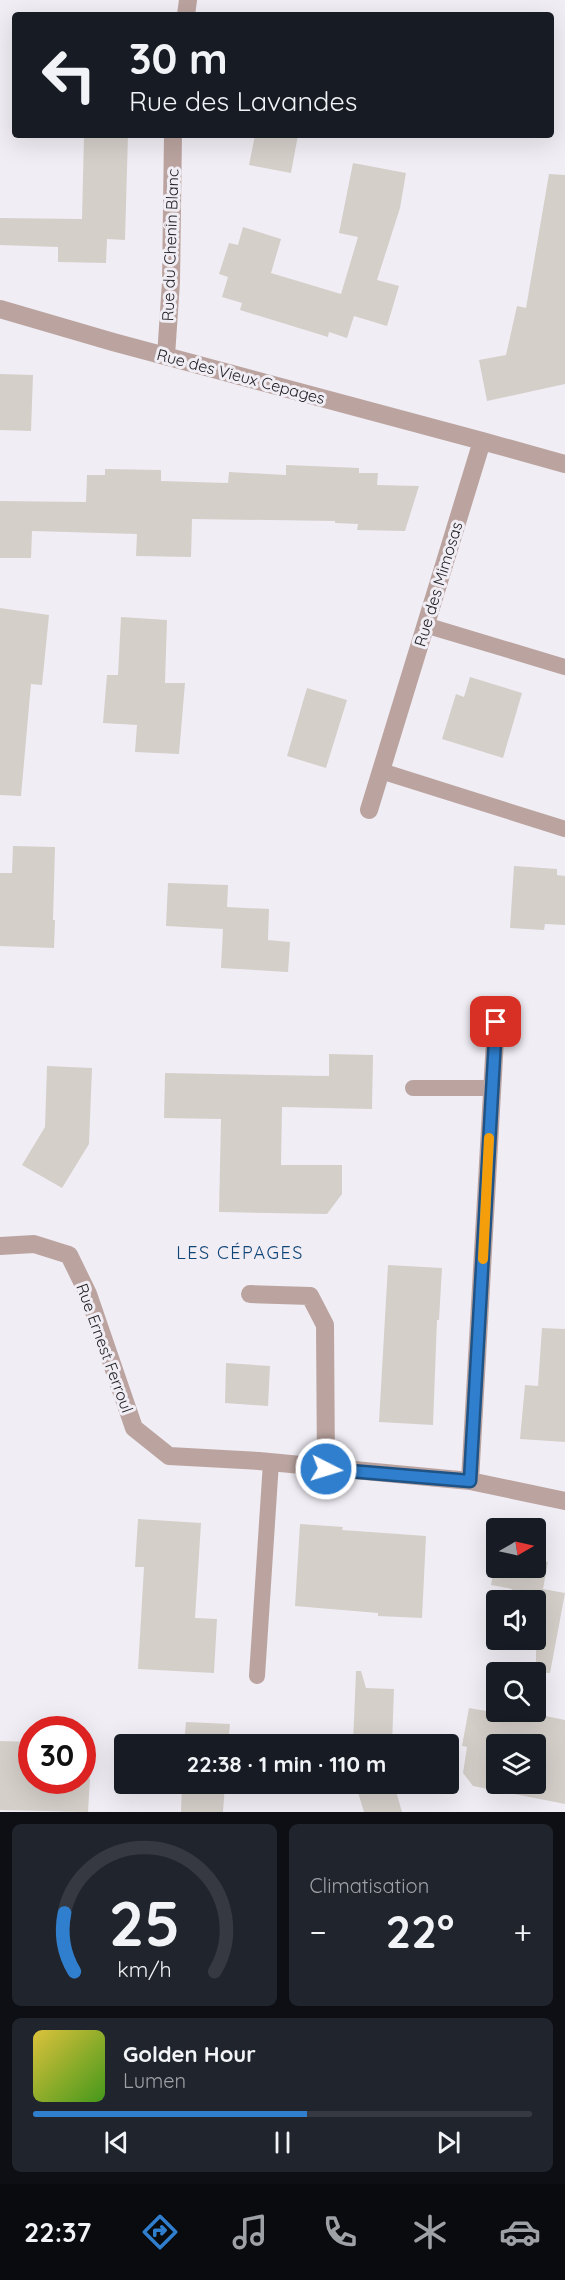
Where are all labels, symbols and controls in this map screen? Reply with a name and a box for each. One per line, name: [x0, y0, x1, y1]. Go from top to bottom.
text: 30 m: [129, 32, 228, 85]
icon: left: [30, 36, 108, 114]
text: Rue des Lavandes: [129, 84, 357, 118]
street label: Rue du Chenin Blanc: [157, 168, 183, 322]
street label: Rue des Vieux Cepages: [155, 344, 327, 408]
street label: Rue des Mimosas: [410, 519, 466, 649]
pin: [470, 996, 521, 1047]
icon: arrive: [479, 1005, 512, 1038]
district label: LES CÉPAGES: [176, 1241, 304, 1264]
street label: Rue Ernest Ferroul: [72, 1281, 138, 1415]
position arrow: [294, 1437, 358, 1501]
north arrow: [486, 1518, 546, 1578]
map controls: [486, 1518, 546, 1794]
button: sound: [486, 1590, 546, 1650]
button: search: [486, 1662, 546, 1722]
speed limit sign: 30: [18, 1716, 96, 1794]
button: layers: [486, 1734, 546, 1794]
text: 22:38 · 1 min · 110 m: [187, 1750, 386, 1778]
text: Climatisation: [310, 1873, 429, 1898]
text: 25: [109, 1884, 180, 1962]
text: 22°: [386, 1903, 454, 1959]
text: −: [310, 1911, 327, 1952]
text: +: [513, 1911, 532, 1952]
text: km/h: [117, 1956, 171, 1982]
text: Golden Hour: [123, 2040, 256, 2068]
text: Lumen: [123, 2068, 186, 2093]
icon: previous: [100, 2126, 133, 2159]
icon: pause: [266, 2126, 299, 2159]
icon: next: [432, 2126, 465, 2159]
icon: directions: [139, 2211, 181, 2253]
icon: music: [229, 2211, 271, 2253]
icon: phone: [319, 2211, 361, 2253]
icon: climate: [409, 2211, 451, 2253]
icon: car: [499, 2211, 541, 2253]
text: 22:37: [24, 2215, 91, 2249]

